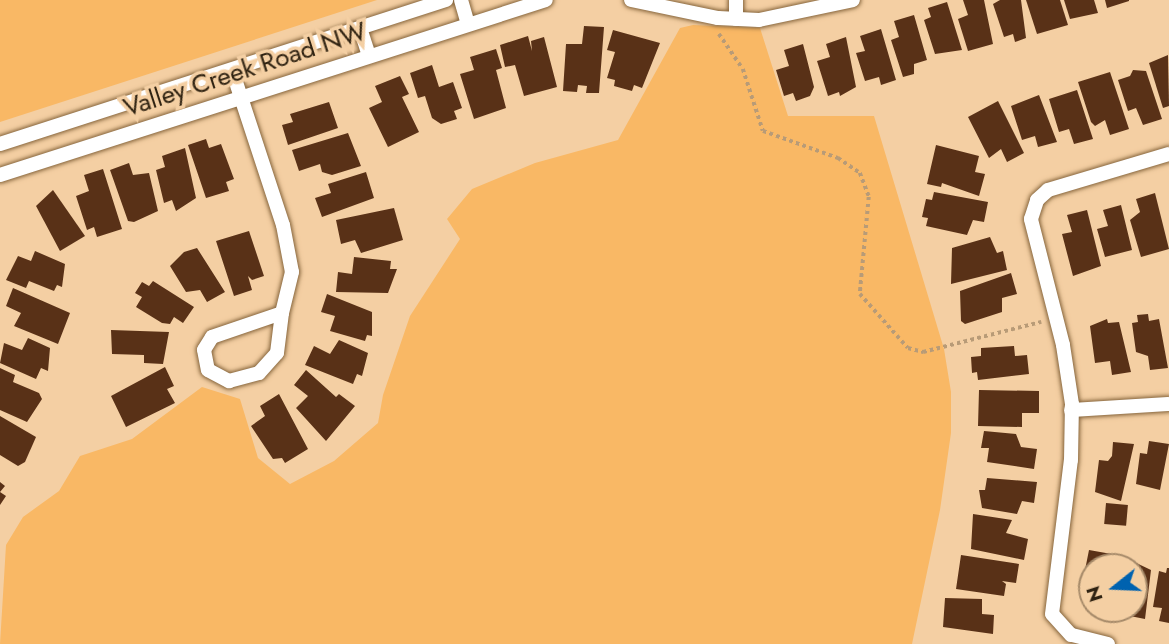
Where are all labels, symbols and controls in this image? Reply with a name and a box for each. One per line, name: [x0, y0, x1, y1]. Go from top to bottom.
street label: Valley Creek Road NW: [120, 16, 370, 124]
north arrow: [1078, 553, 1148, 623]
text: N: [1079, 583, 1110, 605]

